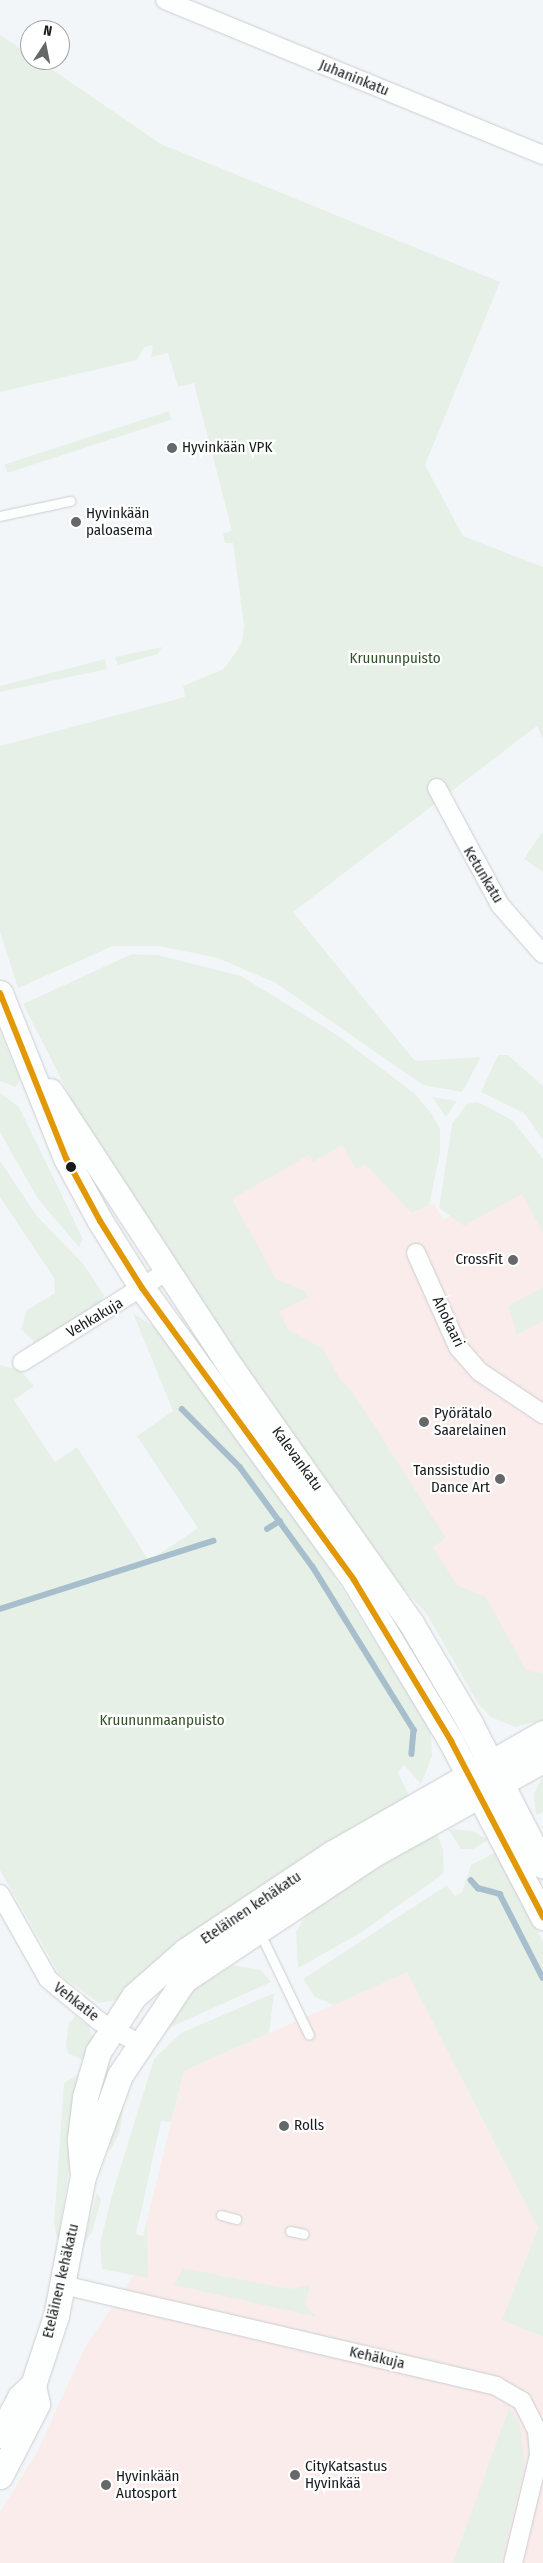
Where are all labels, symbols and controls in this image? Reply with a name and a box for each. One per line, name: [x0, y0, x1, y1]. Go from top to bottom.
north arrow: [20, 20, 70, 70]
text: N: [42, 22, 53, 40]
street label: Juhaninkatu: [316, 56, 392, 100]
place label: Hyvinkään VPK: [182, 439, 272, 457]
marker: Hyvinkään VPK: [166, 442, 178, 454]
place label: Hyvinkään paloasema: [86, 504, 153, 539]
marker: Hyvinkään paloasema: [70, 516, 82, 528]
park label: Kruununpuisto: [349, 650, 441, 668]
street label: Ketunkatu: [459, 844, 507, 906]
unlabelled marker: [66, 1162, 76, 1172]
place label: CrossFit: [455, 1251, 503, 1269]
marker: CrossFit: [507, 1254, 519, 1266]
street label: Vehkakuja: [64, 1294, 126, 1342]
street label: Ahokaari: [428, 1294, 468, 1350]
place label: Pyörätalo Saarelainen: [434, 1404, 507, 1439]
marker: Pyörätalo Saarelainen: [418, 1416, 430, 1428]
street label: Kalevankatu: [268, 1423, 326, 1495]
place label: Tanssistudio Dance Art: [413, 1461, 490, 1496]
marker: Tanssistudio Dance Art: [494, 1473, 506, 1485]
park label: Kruununmaanpuisto: [99, 1712, 225, 1730]
street label: Eteläinen kehäkatu: [197, 1868, 305, 1948]
street label: Vehkatie: [50, 1979, 102, 2025]
place label: Rolls: [294, 2117, 324, 2135]
marker: Rolls: [278, 2120, 290, 2132]
street label: Eteläinen kehäkatu: [39, 2222, 83, 2340]
street label: Kehäkuja: [348, 2343, 406, 2373]
place label: CityKatsastus Hyvinkää: [305, 2457, 387, 2492]
place label: Hyvinkään Autosport: [116, 2467, 179, 2502]
marker: CityKatsastus Hyvinkää: [289, 2469, 301, 2481]
marker: Hyvinkään Autosport: [100, 2479, 112, 2491]

